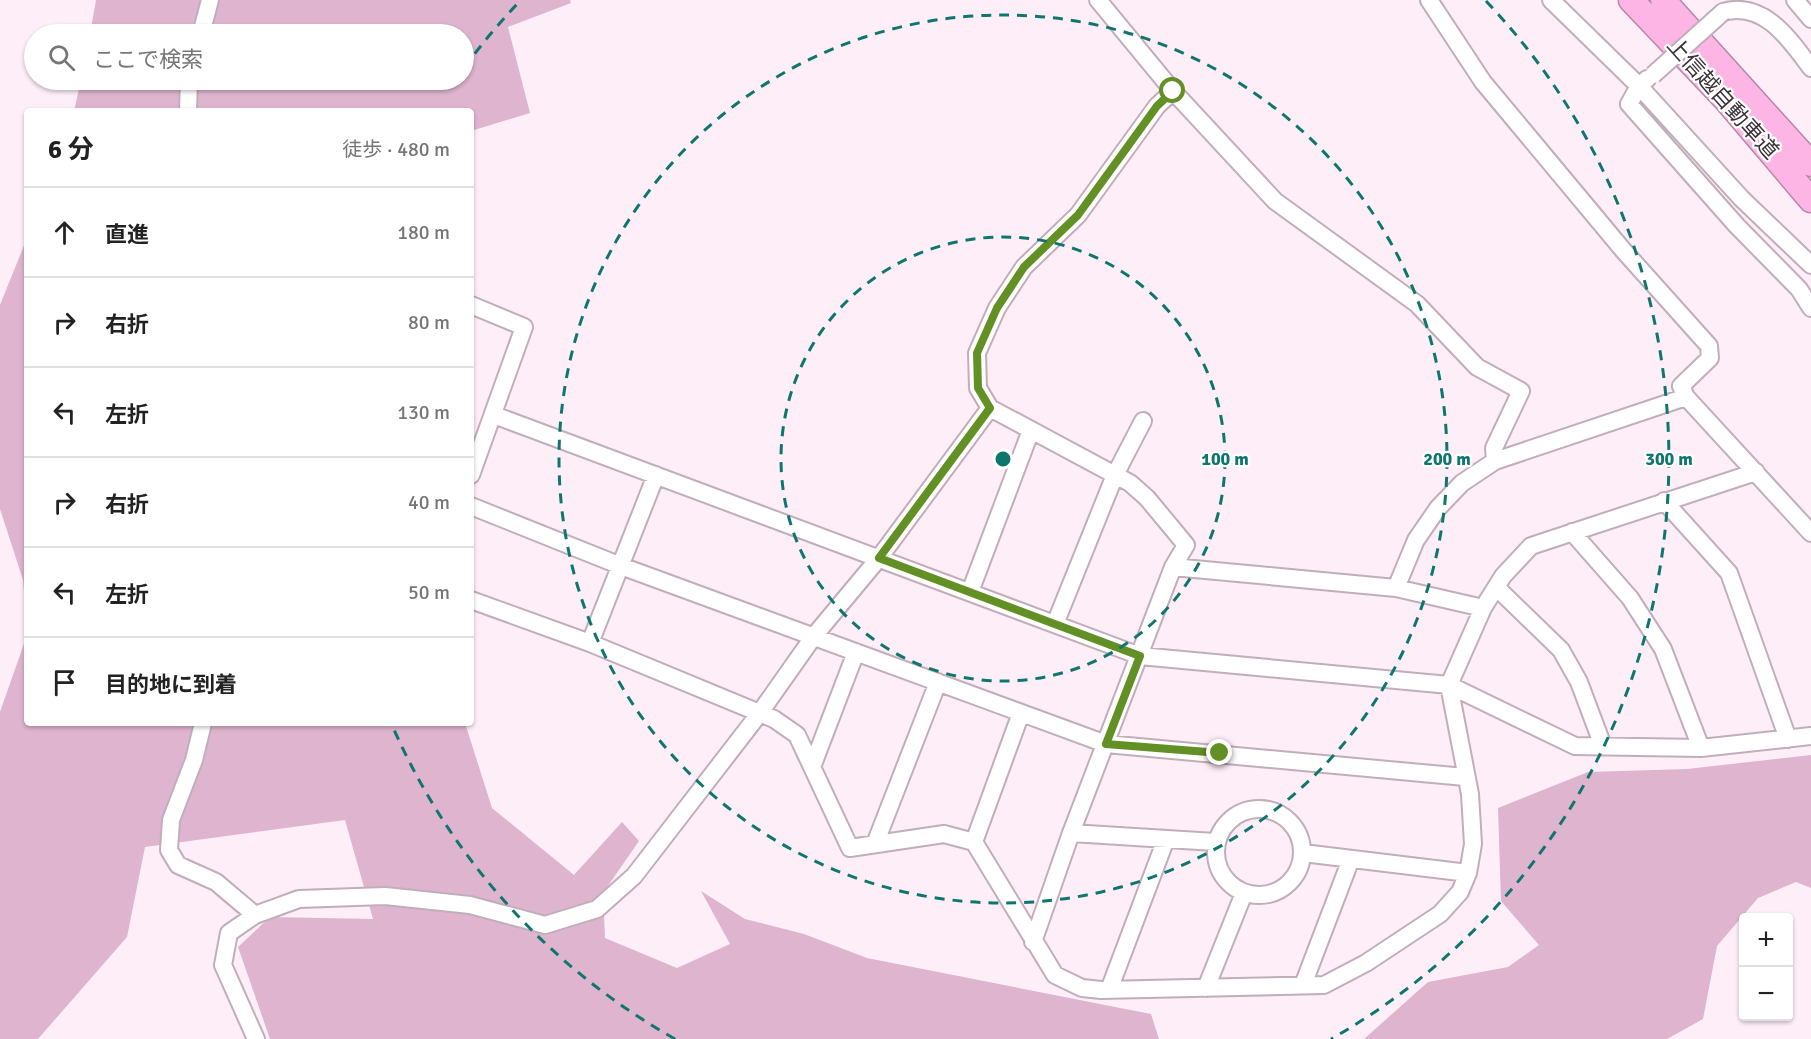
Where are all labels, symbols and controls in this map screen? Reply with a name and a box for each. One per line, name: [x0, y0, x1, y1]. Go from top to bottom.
search box: [24, 24, 474, 90]
street label: 上信越自動車道: [1661, 32, 1785, 164]
icon: search: [45, 41, 78, 74]
text: ここで検索: [93, 46, 203, 73]
route start: [1159, 77, 1185, 103]
text: 6 分: [48, 134, 94, 166]
text: 徒歩 · 480 m: [342, 137, 450, 162]
icon: ahead: [48, 216, 81, 249]
text: 180 m: [397, 220, 450, 245]
text: 直進: [105, 221, 149, 248]
icon: right: [48, 306, 81, 339]
text: 80 m: [408, 310, 450, 335]
text: 右折: [105, 311, 149, 338]
icon: left: [48, 396, 81, 429]
text: 130 m: [397, 400, 450, 425]
text: 左折: [105, 401, 149, 428]
text: 100 m: [1201, 448, 1249, 470]
text: 200 m: [1423, 448, 1471, 470]
text: 300 m: [1645, 448, 1693, 470]
centre of rings: [993, 449, 1013, 469]
icon: right: [48, 486, 81, 519]
text: 40 m: [408, 490, 450, 515]
text: 右折: [105, 491, 149, 518]
icon: left: [48, 576, 81, 609]
text: 50 m: [408, 580, 450, 605]
text: 左折: [105, 581, 149, 608]
icon: arrive: [48, 666, 81, 699]
text: 目的地に到着: [105, 671, 237, 698]
route end: [1206, 739, 1232, 765]
map controls: [1739, 913, 1793, 1021]
button: +: [1739, 913, 1793, 967]
button: −: [1739, 967, 1793, 1021]

